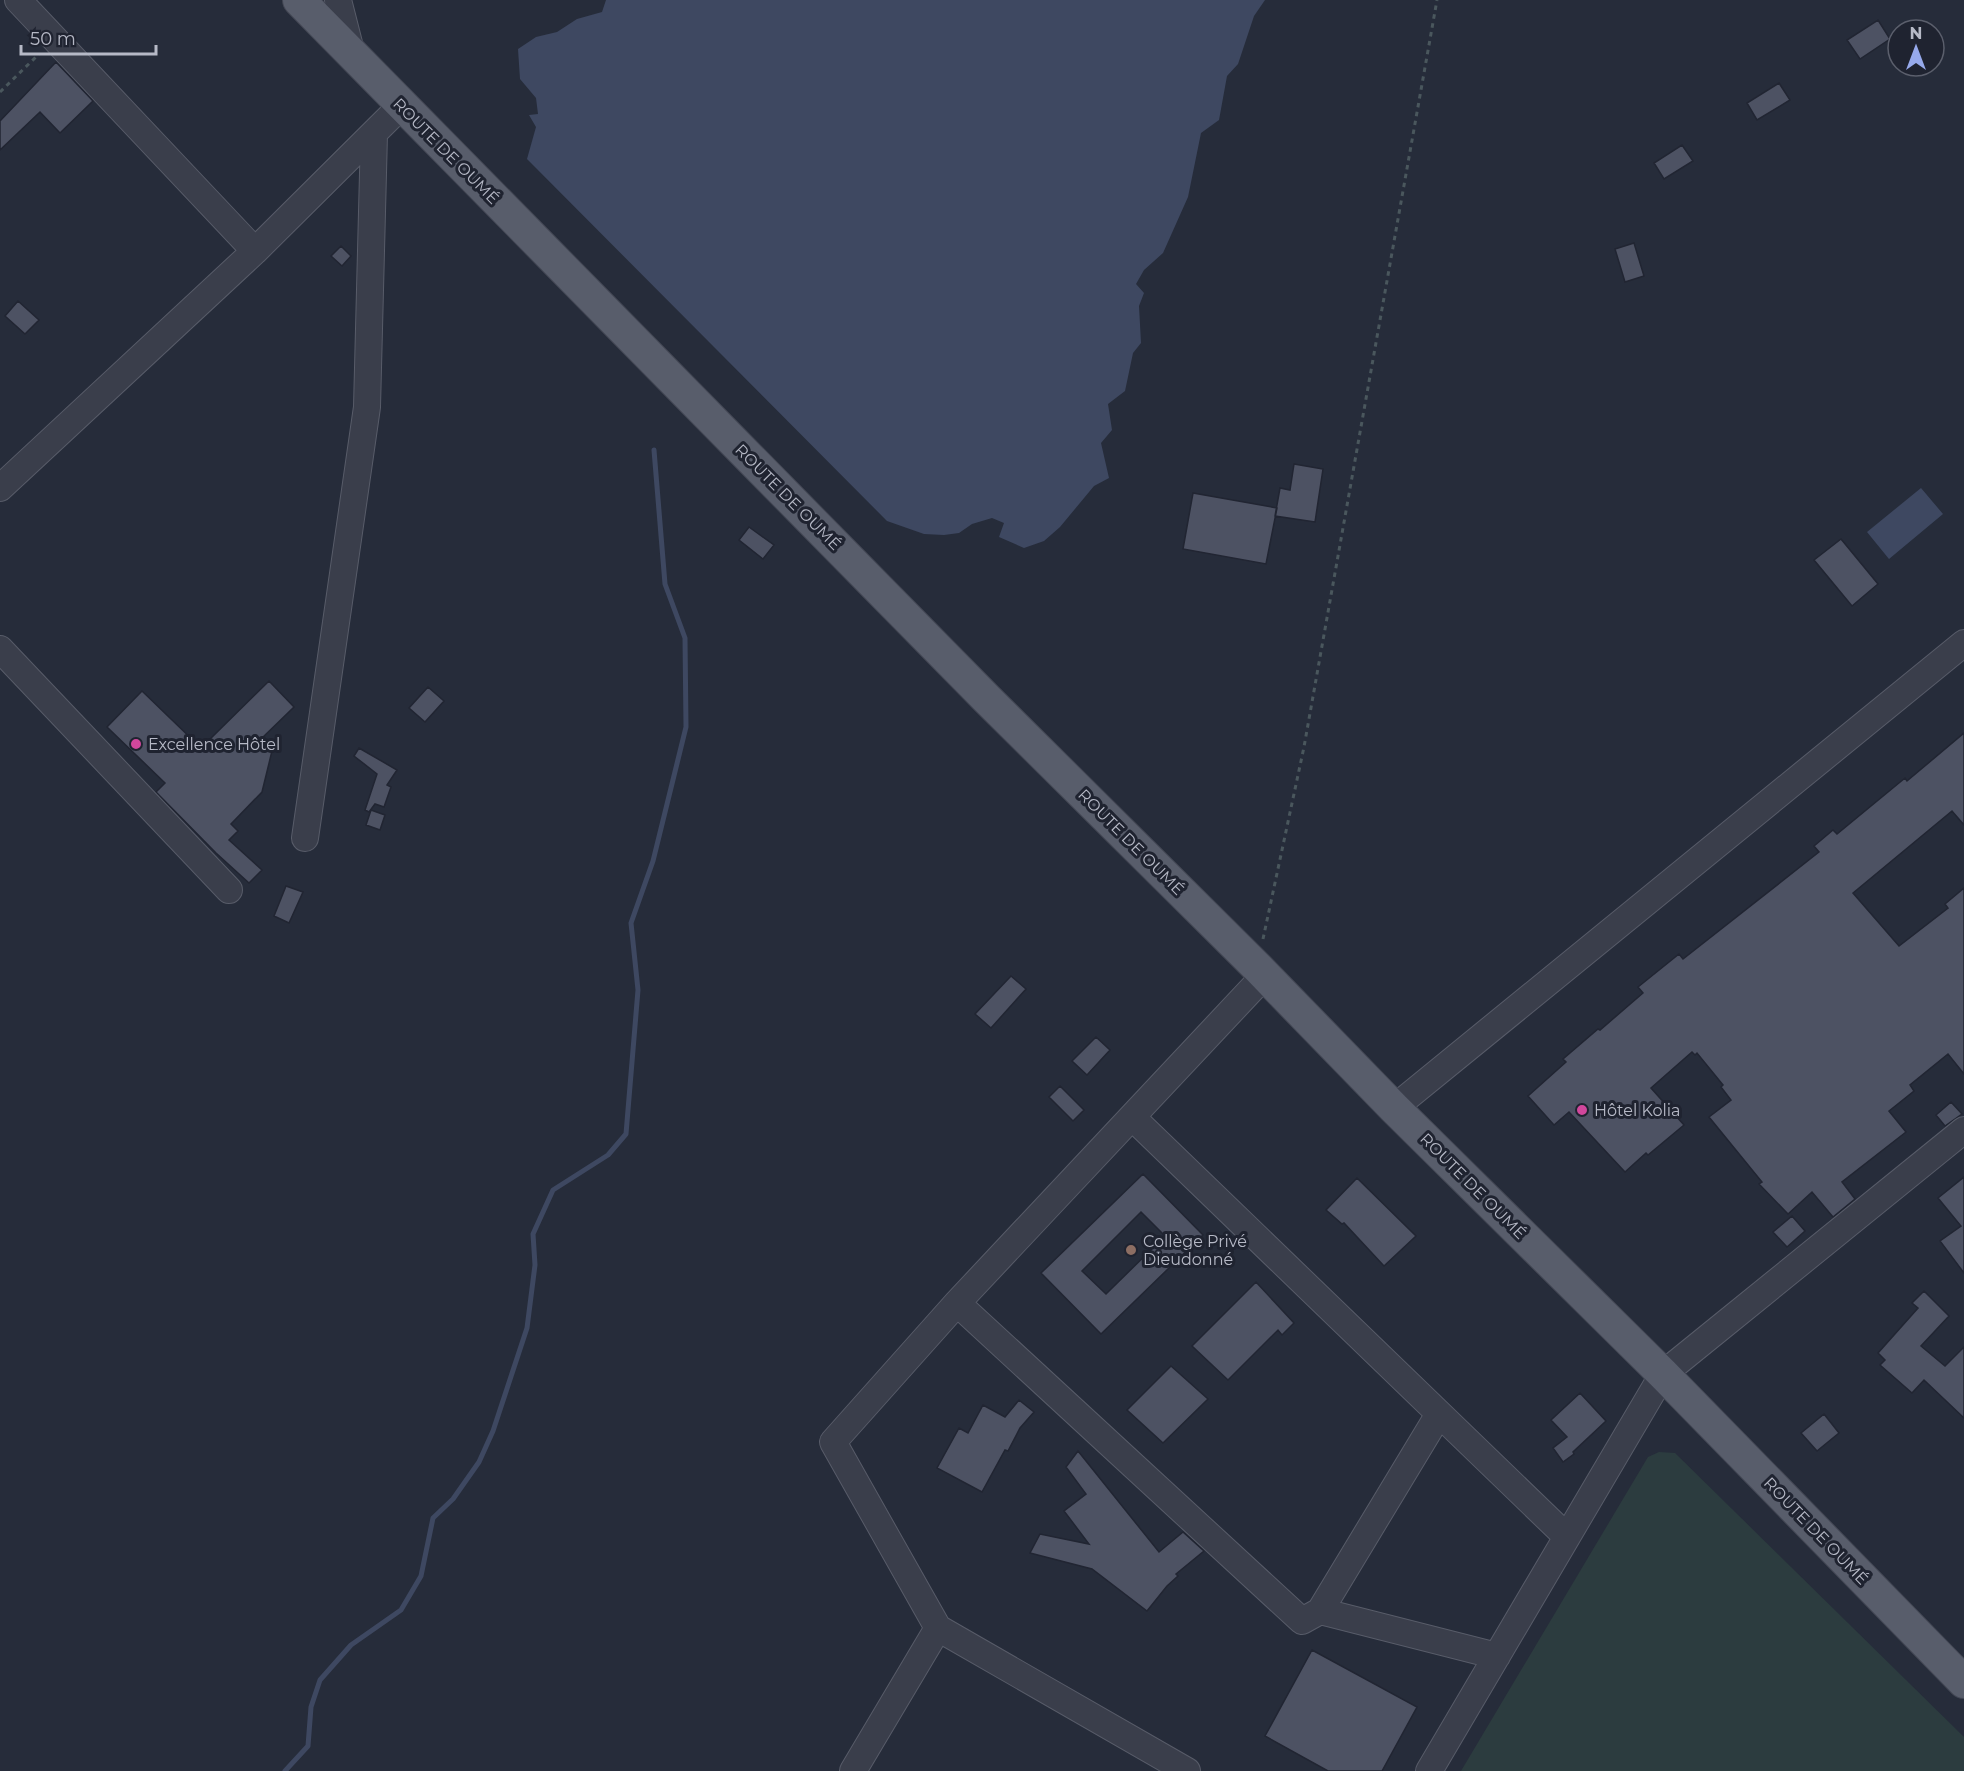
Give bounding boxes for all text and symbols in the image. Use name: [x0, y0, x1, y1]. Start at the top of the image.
scale bar: [21, 18, 156, 56]
north arrow: [1886, 18, 1946, 78]
text: N: [1910, 24, 1922, 43]
text: 50 m: [30, 28, 76, 50]
street label: ROUTE DE OUMÉ: [389, 94, 503, 208]
street label: ROUTE DE OUMÉ: [731, 440, 845, 554]
place label: Excellence Hôtel: [148, 735, 280, 754]
marker: Excellence Hôtel: [129, 737, 143, 751]
street label: ROUTE DE OUMÉ: [1074, 785, 1188, 899]
place label: Hôtel Kolia: [1594, 1101, 1680, 1120]
marker: Hôtel Kolia: [1575, 1103, 1589, 1117]
street label: ROUTE DE OUMÉ: [1416, 1129, 1530, 1243]
place label: Collège Privé Dieudonné: [1143, 1232, 1247, 1269]
marker: Collège Privé Dieudonné: [1124, 1243, 1138, 1257]
street label: ROUTE DE OUMÉ: [1760, 1473, 1872, 1589]

